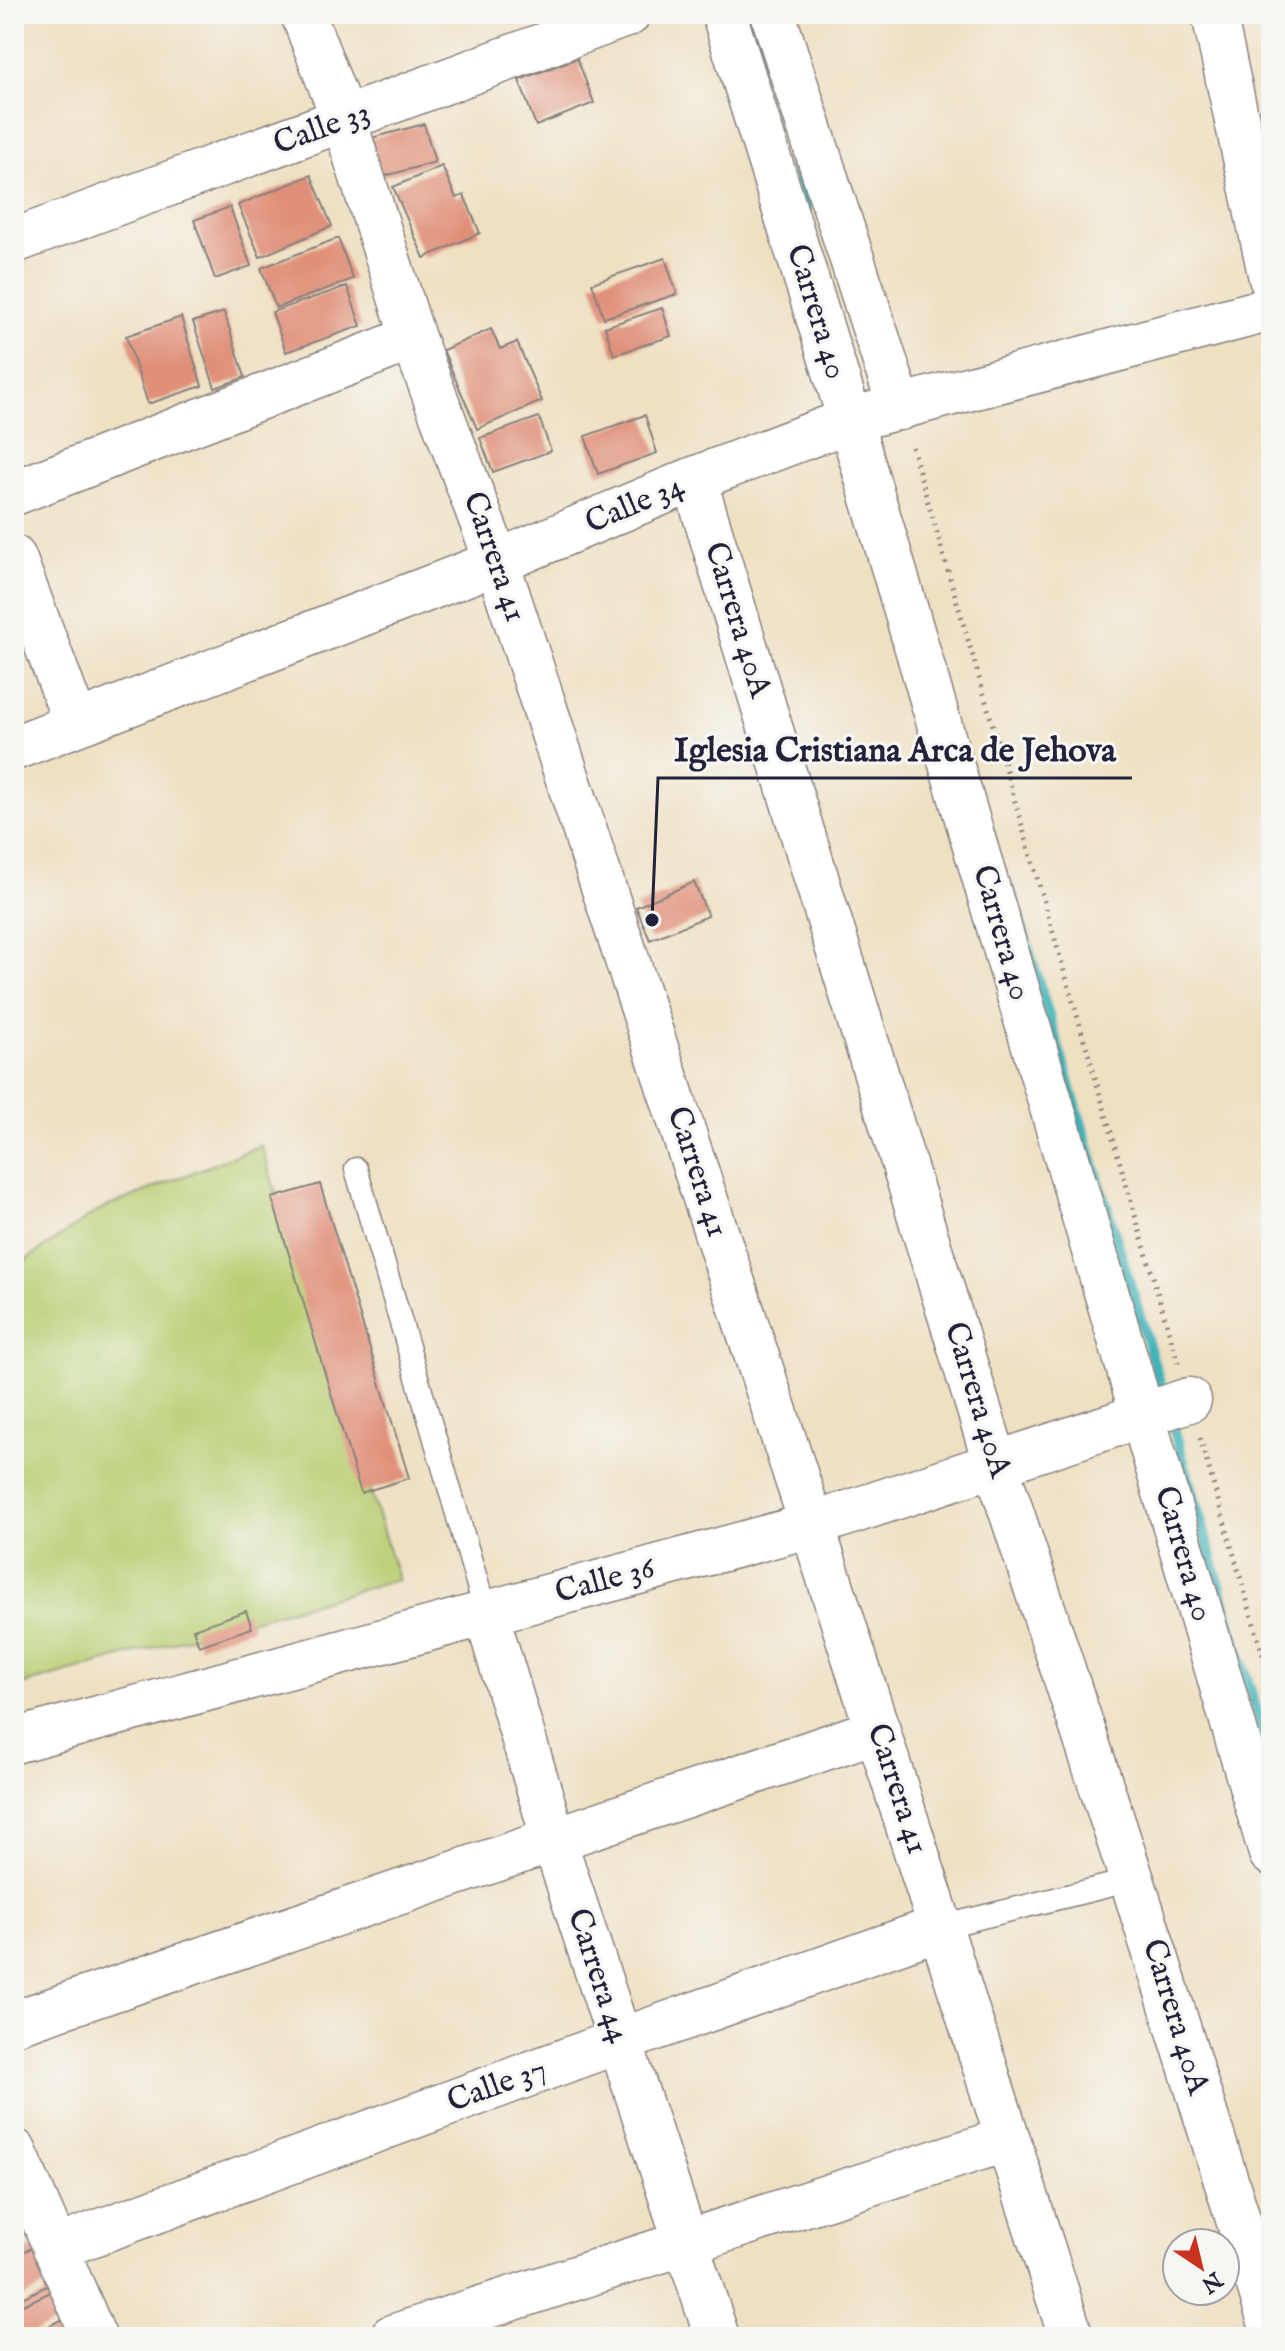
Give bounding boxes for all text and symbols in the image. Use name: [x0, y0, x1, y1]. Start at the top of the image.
street label: Calle 33: [268, 93, 376, 165]
street label: Carrera 40: [776, 240, 856, 384]
street label: Calle 34: [579, 466, 691, 544]
street label: Carrera 41: [453, 486, 535, 628]
street label: Carrera 40A: [694, 537, 780, 704]
callout: Iglesia Cristiana Arca de Jehova: [658, 720, 1132, 778]
text: Iglesia Cristiana Arca de Jehova: [674, 730, 1117, 773]
street label: Carrera 40: [962, 861, 1040, 1005]
street label: Carrera 41: [657, 1101, 737, 1243]
street label: Carrera 40A: [934, 1317, 1020, 1484]
street label: Carrera 40: [1144, 1482, 1222, 1626]
street label: Calle 36: [551, 1548, 660, 1614]
street label: Carrera 41: [857, 1718, 937, 1860]
street label: Carrera 44: [557, 1904, 639, 2049]
street label: Carrera 40A: [1132, 1934, 1218, 2101]
street label: Calle 37: [442, 2049, 552, 2123]
north arrow: [1161, 2227, 1241, 2307]
text: N: [1195, 2264, 1228, 2299]

